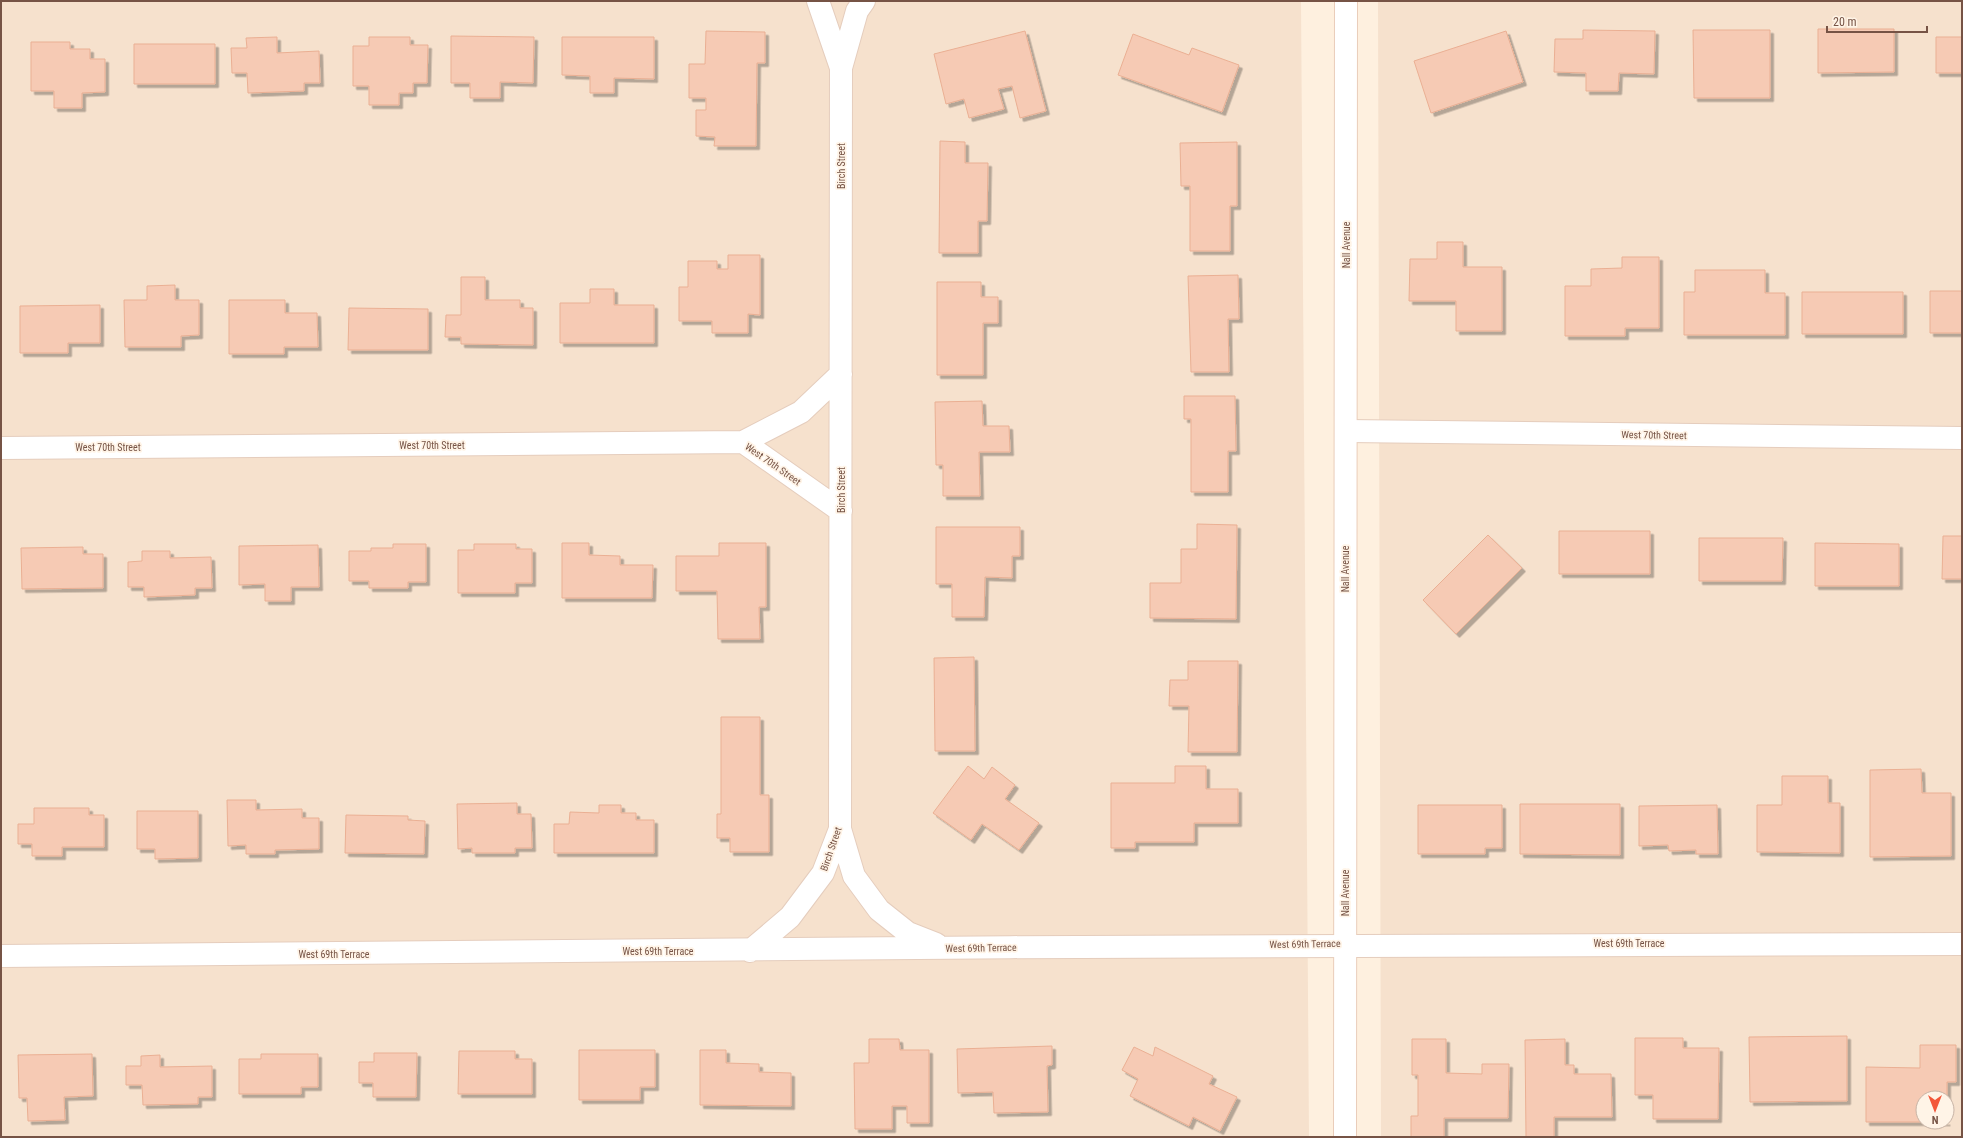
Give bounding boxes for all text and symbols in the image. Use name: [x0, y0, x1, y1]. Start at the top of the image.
scale bar: [1827, 8, 1927, 34]
text: 20 m: [1833, 15, 1857, 29]
street label: Birch Street: [836, 143, 847, 189]
street label: Nall Avenue: [1341, 221, 1352, 268]
street label: West 70th Street: [1621, 429, 1687, 441]
street label: West 70th Street: [399, 440, 465, 451]
street label: West 70th Street: [743, 441, 803, 487]
street label: West 70th Street: [75, 442, 141, 453]
street label: Birch Street: [836, 467, 847, 513]
street label: Nall Avenue: [1340, 545, 1351, 592]
street label: Birch Street: [818, 825, 844, 872]
street label: Nall Avenue: [1340, 869, 1351, 916]
street label: West 69th Terrace: [1269, 938, 1341, 950]
street label: West 69th Terrace: [1593, 938, 1665, 949]
street label: West 69th Terrace: [945, 942, 1017, 954]
street label: West 69th Terrace: [622, 946, 694, 957]
street label: West 69th Terrace: [298, 949, 370, 960]
north arrow: [1915, 1090, 1955, 1130]
text: N: [1931, 1113, 1938, 1126]

